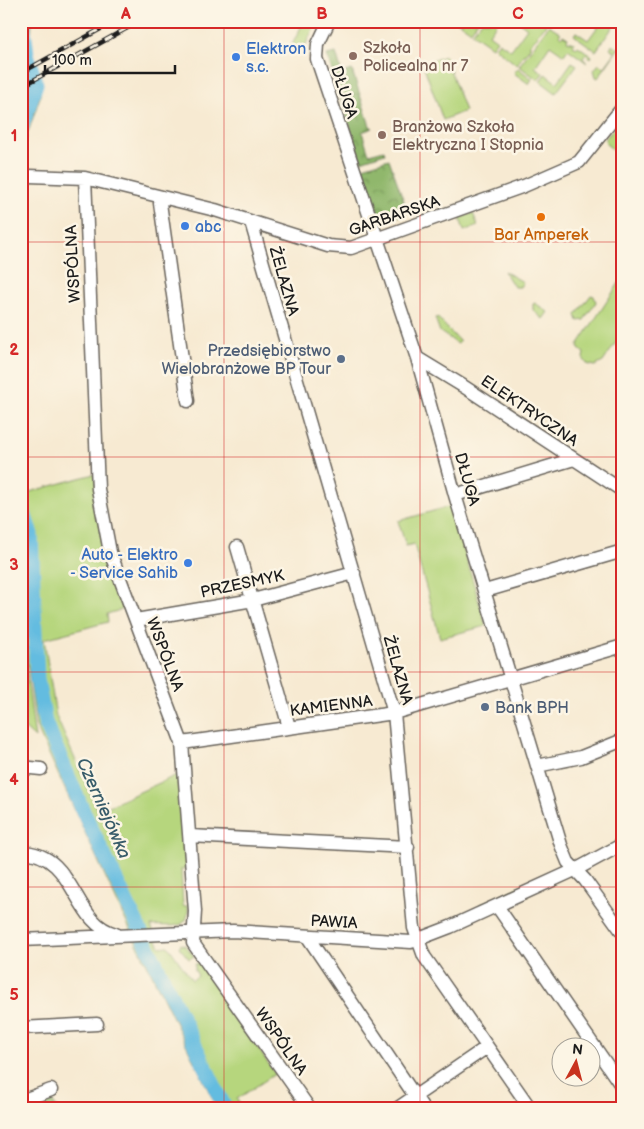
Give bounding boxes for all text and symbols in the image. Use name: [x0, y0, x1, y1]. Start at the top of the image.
text: A: [120, 5, 131, 24]
text: B: [316, 5, 328, 24]
text: C: [512, 5, 524, 24]
place label: Szkoła Policealna nr 7: [363, 39, 469, 76]
place label: Elektron s.c.: [246, 40, 306, 77]
scale bar: [45, 42, 175, 74]
marker: Szkoła Policealna nr 7: [347, 50, 359, 62]
text: 100 m: [52, 51, 92, 70]
marker: Elektron s.c.: [230, 51, 242, 63]
street label: DŁUGA: [326, 64, 361, 121]
place label: Branżowa Szkoła Elektryczna I Stopnia: [392, 118, 544, 155]
text: 1: [11, 127, 17, 146]
marker: Branżowa Szkoła Elektryczna I Stopnia: [376, 129, 388, 141]
street label: GARBARSKA: [347, 192, 443, 241]
marker: Bar Amperek: [535, 211, 547, 223]
place label: abc: [195, 218, 222, 237]
marker: abc: [179, 220, 191, 232]
street label: WSPÓLNA: [60, 224, 85, 303]
place label: Bar Amperek: [494, 226, 588, 245]
street label: ŻELAZNA: [264, 243, 304, 318]
text: 2: [9, 341, 19, 360]
place label: Przedsiębiorstwo Wielobranżowe BP Tour: [162, 342, 331, 379]
marker: Przedsiębiorstwo Wielobranżowe BP Tour: [335, 353, 347, 365]
street label: ELEKTRYCZNA: [477, 372, 582, 451]
street label: DŁUGA: [450, 451, 483, 508]
place label: Auto - Elektro - Service Sahib: [70, 546, 178, 583]
text: 3: [9, 556, 19, 575]
marker: Auto - Elektro - Service Sahib: [182, 557, 194, 569]
street label: PRZESMYK: [199, 566, 286, 603]
street label: WSPÓLNA: [142, 614, 189, 694]
street label: ŻELAZNA: [378, 632, 418, 707]
street label: KAMIENNA: [289, 692, 374, 721]
place label: Bank BPH: [495, 699, 569, 718]
marker: Bank BPH: [479, 701, 491, 713]
water label: Czerniejówka: [72, 755, 135, 862]
text: 4: [9, 771, 19, 790]
street label: PAWIA: [310, 912, 358, 933]
text: 5: [9, 986, 19, 1005]
street label: WSPÓLNA: [251, 1003, 313, 1079]
north arrow: [552, 1036, 602, 1086]
text: N: [571, 1041, 584, 1059]

